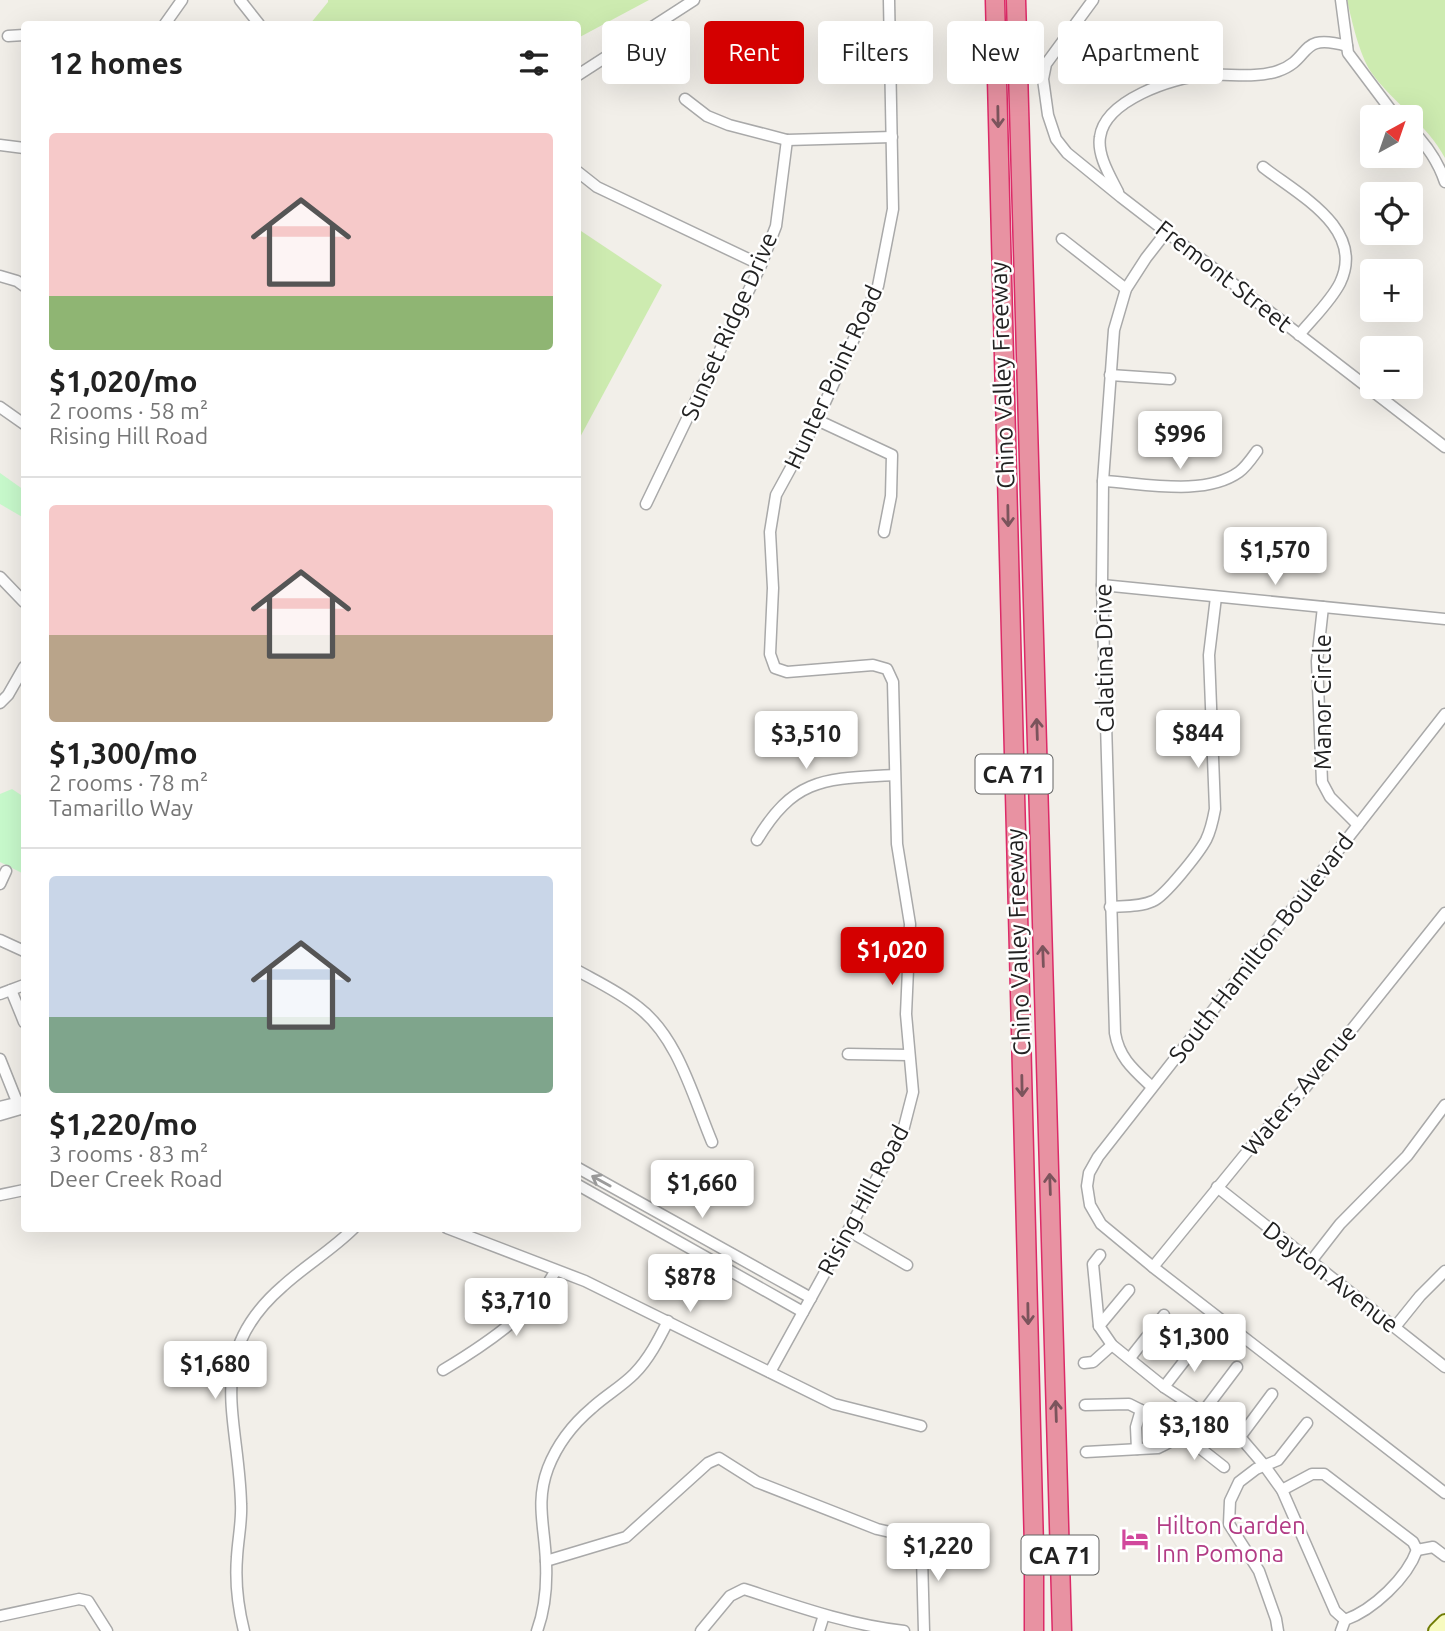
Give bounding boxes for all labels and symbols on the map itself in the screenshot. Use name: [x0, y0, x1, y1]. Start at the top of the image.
one-way arrow: [991, 105, 1004, 128]
north arrow: [1360, 105, 1423, 168]
street label: Fremont Street: [1151, 215, 1298, 338]
street label: Sunset Ridge Drive: [675, 228, 783, 424]
street label: Chino Valley Freeway: [985, 260, 1019, 489]
street label: Hunter Point Road: [779, 281, 887, 473]
pin: $996: [1139, 412, 1221, 471]
one-way arrow: [1001, 504, 1015, 527]
pin: $1,570: [1218, 528, 1332, 587]
street label: Calatina Drive: [1089, 583, 1119, 733]
street label: Manor Circle: [1309, 634, 1336, 770]
pin: $844: [1157, 710, 1239, 770]
pin: $3,510: [749, 712, 863, 771]
one-way arrow: [1030, 718, 1043, 741]
road number: CA 71: [976, 754, 1052, 794]
street label: Chino Valley Freeway: [1001, 827, 1035, 1056]
street label: South Hamilton Boulevard: [1163, 828, 1359, 1068]
pin: $1,020: [835, 928, 949, 987]
one-way arrow: [1036, 945, 1050, 968]
street label: Waters Avenue: [1236, 1019, 1362, 1161]
one-way arrow: [1016, 1075, 1029, 1098]
street label: Rising Hill Road: [812, 1120, 914, 1280]
pin: $1,660: [645, 1160, 759, 1220]
one-way arrow: [1043, 1172, 1056, 1195]
one-way arrow: [592, 1174, 612, 1188]
street label: Dayton Avenue: [1258, 1216, 1404, 1338]
pin: $878: [649, 1254, 731, 1314]
pin: $3,710: [459, 1278, 573, 1338]
one-way arrow: [1021, 1302, 1035, 1325]
pin: $1,300: [1137, 1314, 1251, 1374]
pin: $1,680: [158, 1342, 272, 1401]
one-way arrow: [1049, 1400, 1063, 1423]
pin: $3,180: [1137, 1402, 1251, 1462]
place label: Hilton Garden Inn Pomona: [1156, 1512, 1306, 1567]
pin: $1,220: [881, 1524, 995, 1583]
hotel icon: Hilton Garden Inn Pomona: [1120, 1524, 1150, 1554]
road number: CA 71: [1021, 1536, 1098, 1574]

